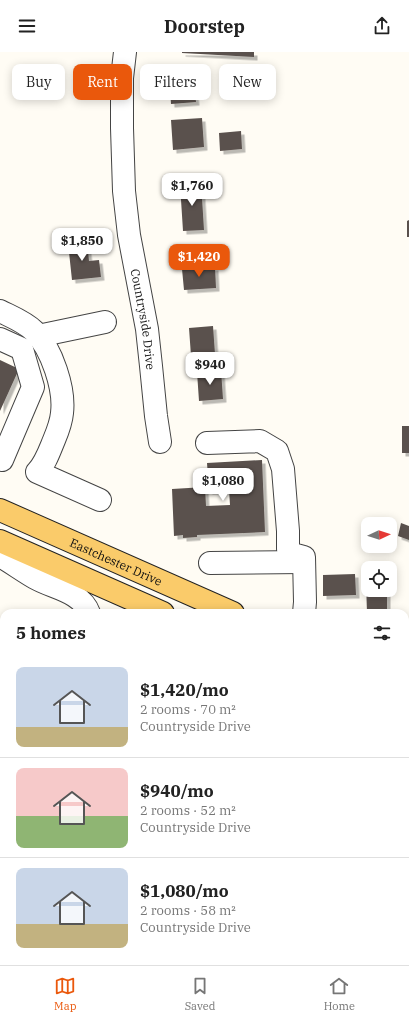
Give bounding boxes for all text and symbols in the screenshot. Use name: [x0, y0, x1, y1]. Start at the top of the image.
icon: menu: [16, 15, 38, 37]
text: Doorstep: [164, 15, 245, 38]
icon: share: [371, 15, 393, 37]
chip: Buy: [12, 64, 65, 100]
chip: Rent: [73, 64, 132, 100]
chip: Filters: [140, 64, 211, 100]
chip: New: [219, 64, 276, 100]
pin: $1,760: [159, 173, 225, 207]
text: $1,760: [171, 177, 213, 194]
pin: $1,850: [49, 228, 115, 262]
text: $1,850: [61, 232, 103, 249]
pin: $1,420: [166, 244, 232, 278]
text: $1,420: [178, 248, 220, 265]
street label: Countryside Drive: [128, 267, 159, 370]
pin: $940: [186, 352, 234, 386]
text: $940: [194, 356, 226, 373]
pin: $1,080: [190, 468, 256, 502]
text: $1,080: [202, 472, 244, 489]
north arrow: [361, 517, 397, 553]
map controls: [361, 517, 397, 597]
street label: Eastchester Drive: [68, 534, 165, 588]
button: locate: [361, 561, 397, 597]
text: 5 homes: [16, 622, 86, 644]
icon: filters: [371, 622, 393, 644]
text: $1,420/mo: [140, 679, 229, 701]
icon: home: [48, 683, 96, 731]
text: 2 rooms · 70 m²: [140, 701, 236, 718]
text: Countryside Drive: [140, 718, 251, 735]
text: $940/mo: [140, 780, 214, 802]
icon: home: [48, 784, 96, 832]
text: 2 rooms · 52 m²: [140, 802, 236, 819]
text: Countryside Drive: [140, 819, 251, 836]
text: $1,080/mo: [140, 880, 229, 902]
icon: home: [48, 884, 96, 932]
text: 2 rooms · 58 m²: [140, 902, 236, 919]
text: Countryside Drive: [140, 919, 251, 936]
tab: Map: [54, 975, 76, 1013]
tab: Saved: [185, 975, 215, 1013]
tab: Home: [324, 975, 355, 1013]

